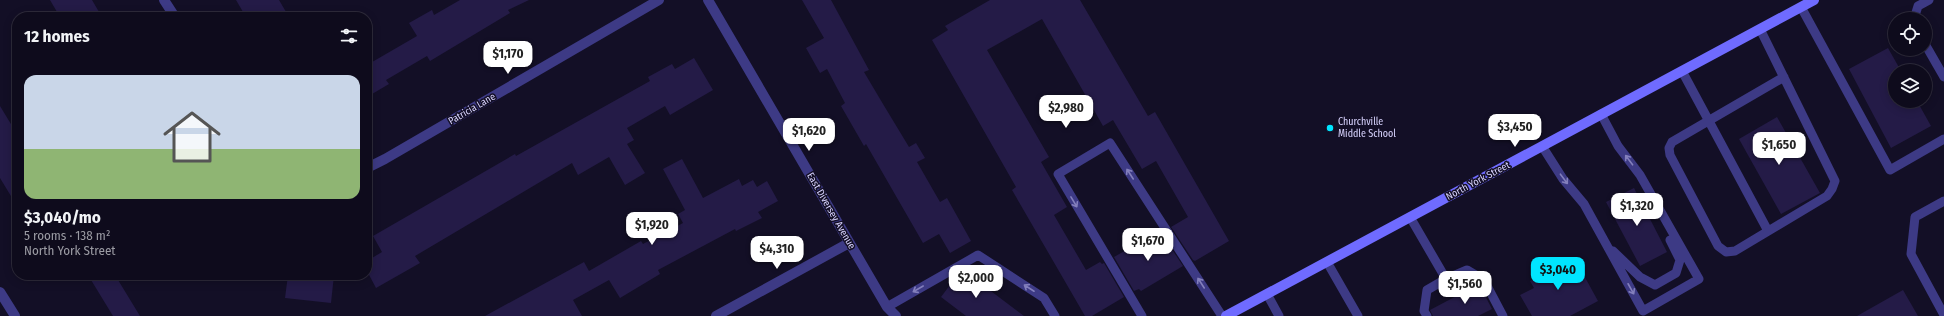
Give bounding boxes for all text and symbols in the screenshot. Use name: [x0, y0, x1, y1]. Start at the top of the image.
map controls: [1888, 12, 1932, 108]
button: locate: [1888, 12, 1932, 56]
icon: filters: [338, 25, 360, 47]
text: 12 homes: [24, 26, 90, 47]
pin: $1,170: [475, 41, 541, 75]
text: $1,170: [492, 46, 524, 61]
button: layers: [1888, 64, 1932, 108]
street label: Patricia Lane: [446, 91, 498, 127]
pin: $2,980: [1033, 95, 1099, 129]
text: $2,980: [1048, 100, 1084, 115]
icon: home: [156, 101, 228, 173]
pin: $3,450: [1482, 114, 1548, 148]
place label: Churchville Middle School: [1338, 116, 1396, 140]
pin: $1,620: [776, 118, 842, 152]
text: $3,450: [1497, 119, 1533, 134]
text: $1,620: [792, 123, 826, 138]
marker: Churchville Middle School: [1325, 123, 1335, 133]
pin: $1,650: [1746, 132, 1812, 166]
text: $1,650: [1762, 137, 1796, 152]
one-way arrow: [1624, 155, 1633, 166]
street label: North York Street: [1444, 159, 1513, 203]
one-way arrow: [1126, 168, 1134, 180]
street label: East Diversey Avenue: [804, 171, 858, 251]
one-way arrow: [1559, 173, 1568, 184]
pin: $1,320: [1604, 193, 1670, 227]
one-way arrow: [1071, 196, 1079, 208]
text: $1,320: [1620, 198, 1654, 213]
text: $3,040/mo: [24, 207, 101, 228]
pin: $1,920: [619, 212, 685, 246]
text: $1,920: [635, 217, 669, 232]
text: 5 rooms · 138 m²: [24, 228, 110, 243]
pin: $1,670: [1115, 228, 1181, 262]
text: $1,670: [1131, 233, 1165, 248]
pin: $4,310: [744, 236, 810, 270]
text: $4,310: [760, 241, 794, 256]
text: North York Street: [24, 243, 116, 258]
pin: $3,040: [1525, 257, 1591, 291]
text: $3,040: [1540, 262, 1576, 277]
pin: $2,000: [943, 265, 1009, 299]
text: $2,000: [958, 270, 994, 285]
pin: $1,560: [1432, 271, 1498, 305]
text: $1,560: [1448, 276, 1482, 291]
one-way arrow: [1197, 278, 1205, 289]
one-way arrow: [1627, 283, 1635, 295]
one-way arrow: [1024, 284, 1035, 292]
one-way arrow: [912, 286, 924, 294]

